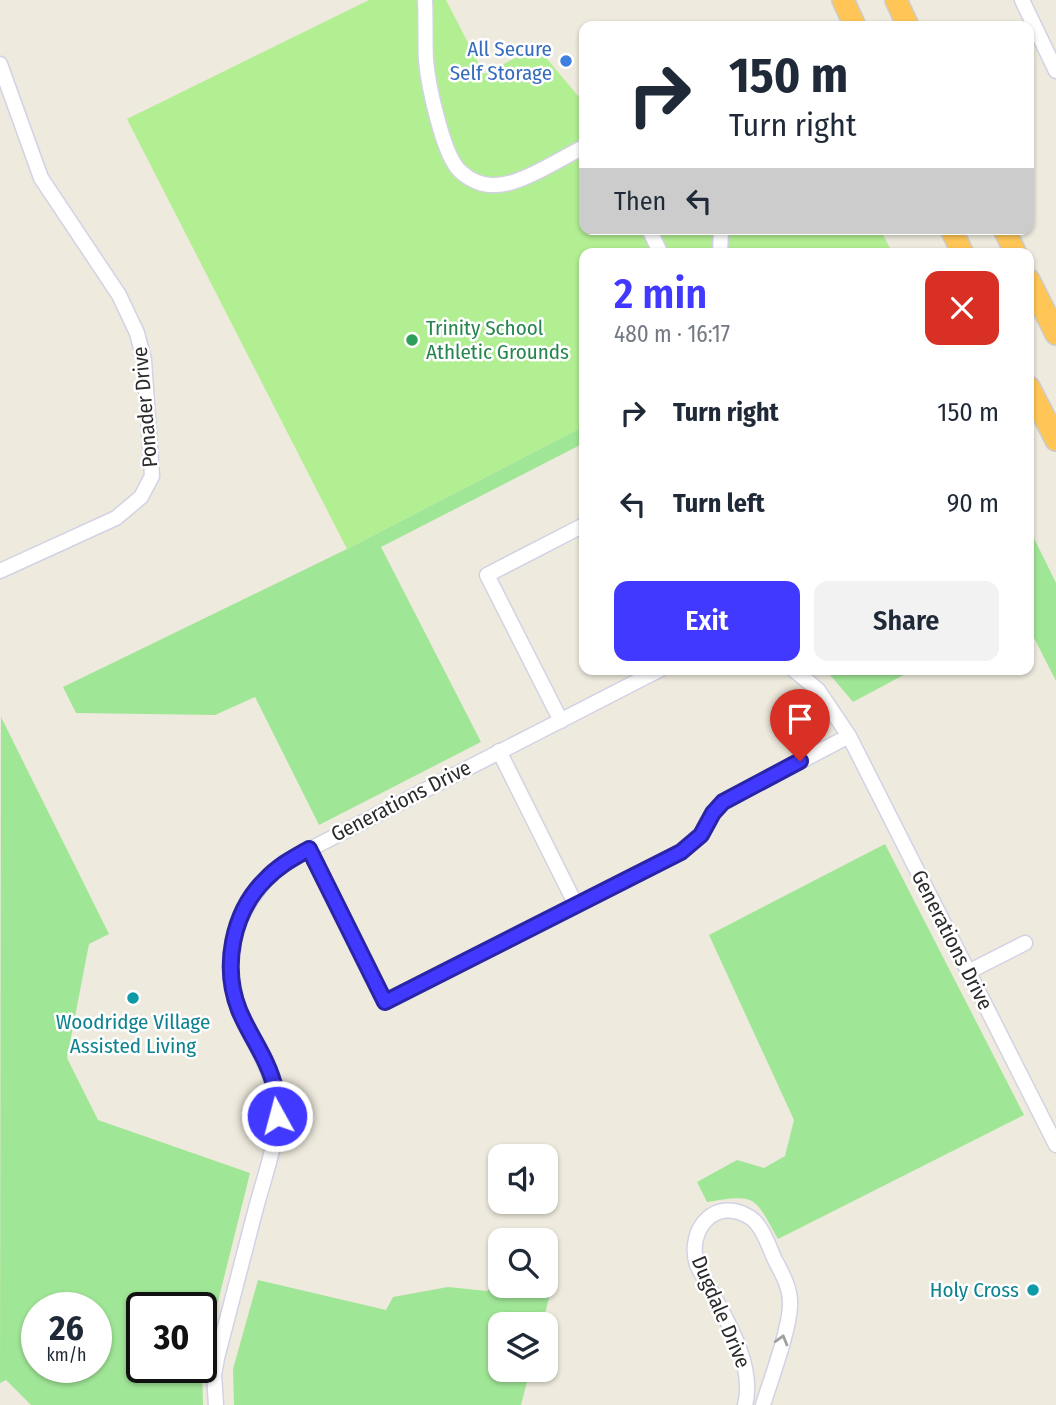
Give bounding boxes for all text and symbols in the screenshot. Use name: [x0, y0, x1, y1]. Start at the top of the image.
place label: All Secure Self Storage: [450, 36, 552, 86]
text: 150 m: [729, 46, 848, 105]
icon: right: [614, 49, 705, 140]
marker: All Secure Self Storage: [558, 53, 574, 69]
text: Turn right: [729, 106, 856, 144]
icon: left: [680, 182, 718, 220]
text: Then: [614, 186, 666, 217]
text: 2 min: [614, 269, 707, 319]
button: close: [925, 271, 999, 345]
place label: Trinity School Athletic Grounds: [426, 315, 569, 365]
text: 480 m · 16:17: [614, 320, 730, 348]
marker: Trinity School Athletic Grounds: [404, 332, 420, 348]
street label: Ponader Drive: [127, 346, 163, 468]
icon: right: [614, 394, 652, 432]
text: Turn right: [673, 397, 779, 428]
text: 150 m: [937, 397, 999, 428]
icon: left: [614, 485, 652, 523]
text: Turn left: [673, 488, 765, 519]
text: 90 m: [947, 488, 999, 519]
button: Exit: [614, 581, 800, 661]
button: Share: [814, 581, 999, 661]
pin: [770, 689, 830, 761]
icon: arrive: [781, 700, 819, 738]
street label: Generations Drive: [327, 755, 475, 847]
street label: Generations Drive: [906, 866, 998, 1014]
marker: Woodridge Village Assisted Living: [125, 990, 141, 1006]
place label: Woodridge Village Assisted Living: [56, 1009, 210, 1059]
position arrow: [240, 1079, 314, 1153]
map controls: [488, 1144, 558, 1382]
button: sound: [488, 1144, 558, 1214]
button: search: [488, 1228, 558, 1298]
street label: Dugdale Drive: [686, 1252, 756, 1372]
place label: Holy Cross: [930, 1277, 1019, 1303]
marker: Holy Cross: [1025, 1282, 1041, 1298]
speed limit sign: 30: [126, 1292, 217, 1383]
text: 26: [49, 1307, 84, 1349]
button: layers: [488, 1312, 558, 1382]
one-way arrow: [774, 1334, 789, 1346]
text: km/h: [46, 1344, 87, 1366]

